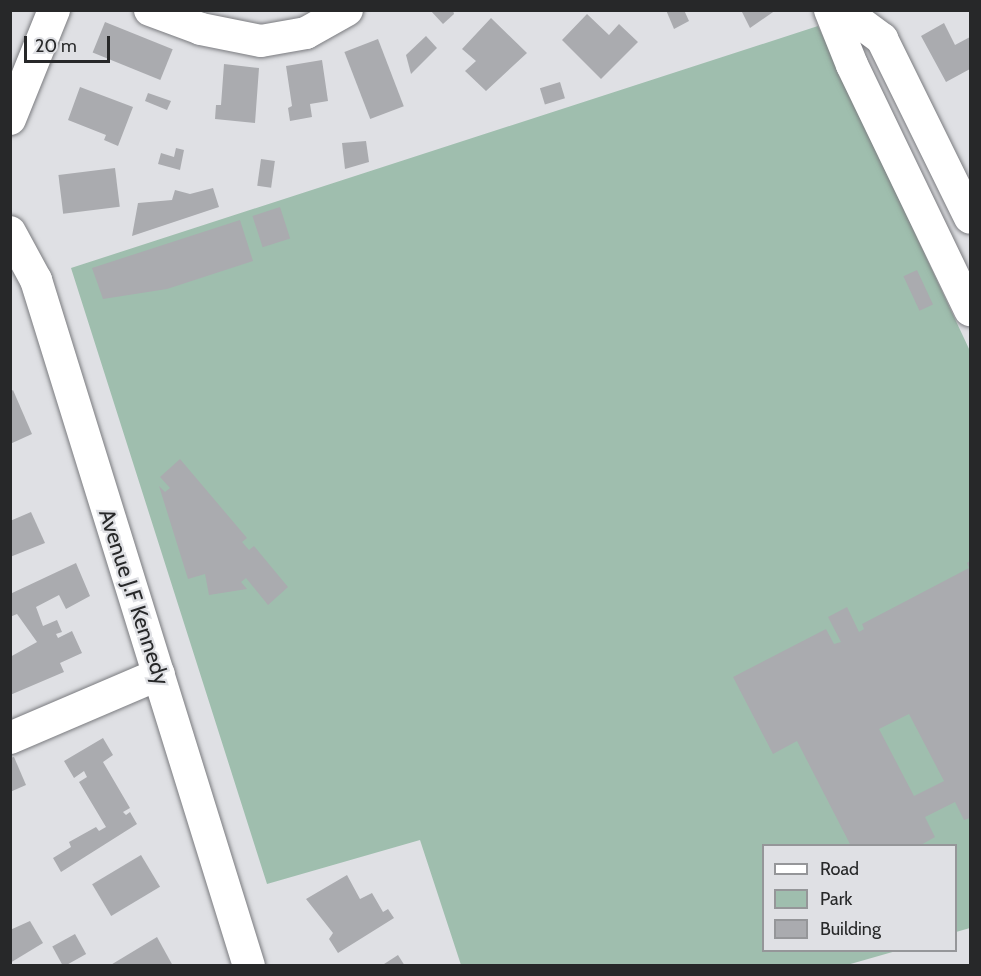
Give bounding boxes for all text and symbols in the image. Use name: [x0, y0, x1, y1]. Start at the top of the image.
scale bar: [27, 24, 112, 62]
text: 20 m: [35, 35, 77, 57]
street label: Avenue J.F Kennedy: [93, 506, 175, 688]
legend: [762, 844, 957, 952]
text: Road: [820, 858, 859, 880]
text: Park: [820, 888, 852, 910]
text: Building: [820, 918, 881, 940]

